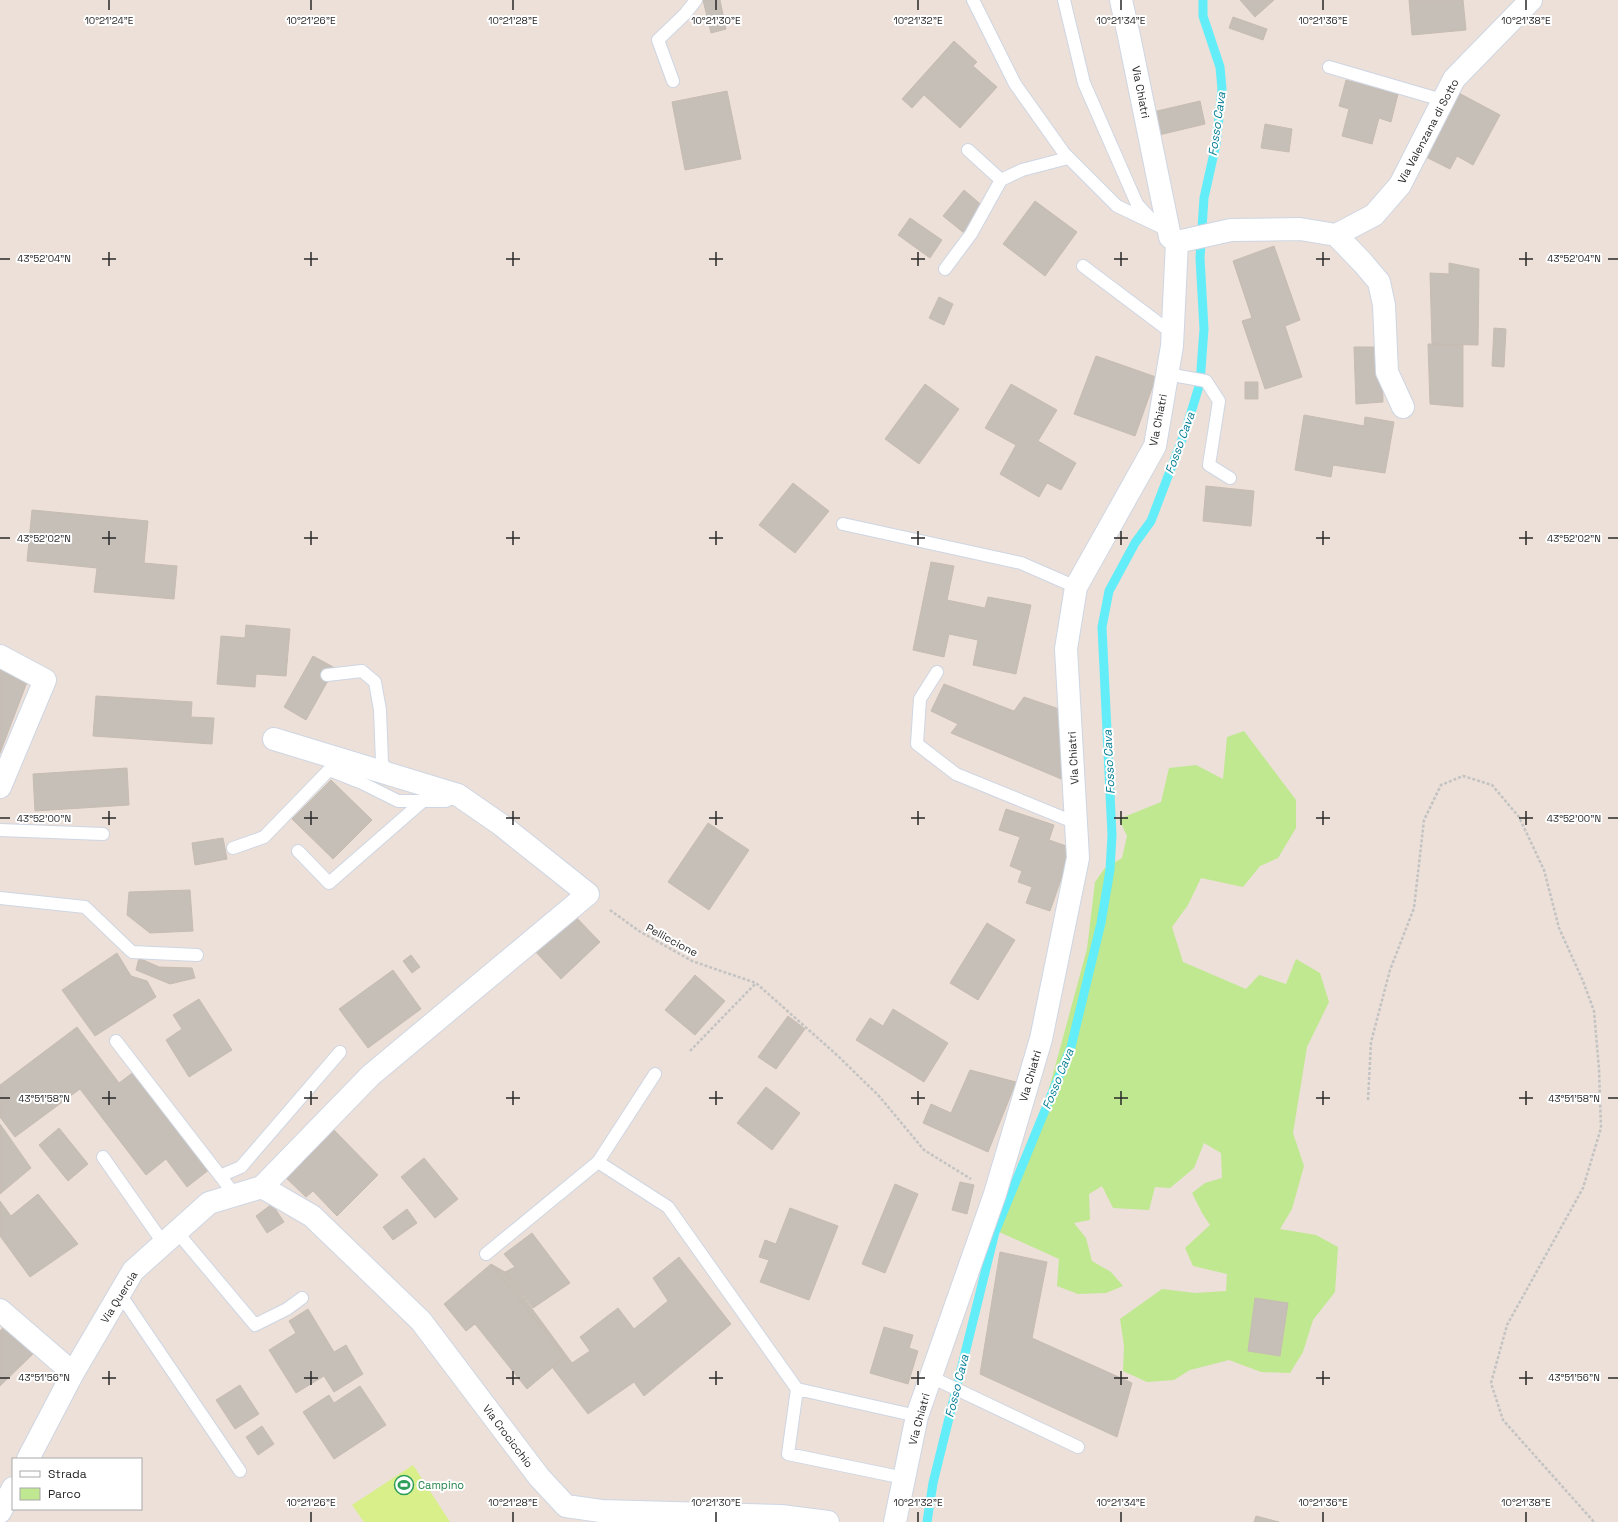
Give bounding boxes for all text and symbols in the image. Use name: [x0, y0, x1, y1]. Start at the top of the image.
text: 10°21'24"E: [85, 14, 134, 27]
text: 10°21'26"E: [286, 14, 336, 27]
text: 10°21'28"E: [488, 14, 538, 27]
text: 10°21'30"E: [691, 14, 741, 27]
text: 10°21'32"E: [893, 14, 943, 27]
text: 10°21'34"E: [1097, 14, 1146, 27]
text: 10°21'36"E: [1298, 14, 1348, 27]
text: 10°21'38"E: [1501, 14, 1551, 27]
street label: Via Chiatri: [1129, 65, 1153, 120]
street label: Via Valenzana di Sotto: [1394, 76, 1462, 186]
water label: Fosso Cava: [1205, 91, 1229, 157]
text: 43°52'04"N: [17, 252, 71, 265]
text: 43°52'04"N: [1547, 252, 1601, 265]
street label: Via Chiatri: [1146, 392, 1170, 447]
water label: Fosso Cava: [1161, 410, 1199, 476]
text: 43°52'02"N: [17, 532, 71, 545]
text: 43°52'02"N: [1547, 532, 1601, 545]
water label: Fosso Cava: [1099, 729, 1119, 795]
street label: Via Chiatri: [1065, 731, 1081, 785]
text: 43°52'00"N: [17, 812, 71, 825]
text: 43°52'00"N: [1547, 812, 1601, 825]
street label: Pelliccione: [644, 920, 700, 960]
water label: Fosso Cava: [1039, 1046, 1078, 1112]
street label: Via Chiatri: [1016, 1048, 1044, 1103]
text: 43°51'58"N: [18, 1092, 70, 1105]
text: 43°51'58"N: [1548, 1092, 1600, 1105]
street label: Via Quercia: [97, 1268, 141, 1326]
water label: Fosso Cava: [941, 1353, 973, 1419]
text: 43°51'56"N: [18, 1371, 70, 1384]
text: 43°51'56"N: [1548, 1371, 1600, 1384]
street label: Via Chiatri: [905, 1391, 933, 1446]
street label: Via Crocicchio: [480, 1402, 536, 1470]
legend: [12, 1458, 142, 1510]
text: Strada: [48, 1466, 87, 1482]
sports icon: Campino: [393, 1474, 415, 1496]
place label: Campino: [418, 1478, 464, 1492]
text: Parco: [48, 1486, 81, 1502]
text: 10°21'26"E: [286, 1496, 336, 1509]
text: 10°21'28"E: [488, 1496, 538, 1509]
text: 10°21'30"E: [691, 1496, 741, 1509]
text: 10°21'32"E: [893, 1496, 943, 1509]
text: 10°21'34"E: [1097, 1496, 1146, 1509]
text: 10°21'36"E: [1298, 1496, 1348, 1509]
text: 10°21'38"E: [1501, 1496, 1551, 1509]

